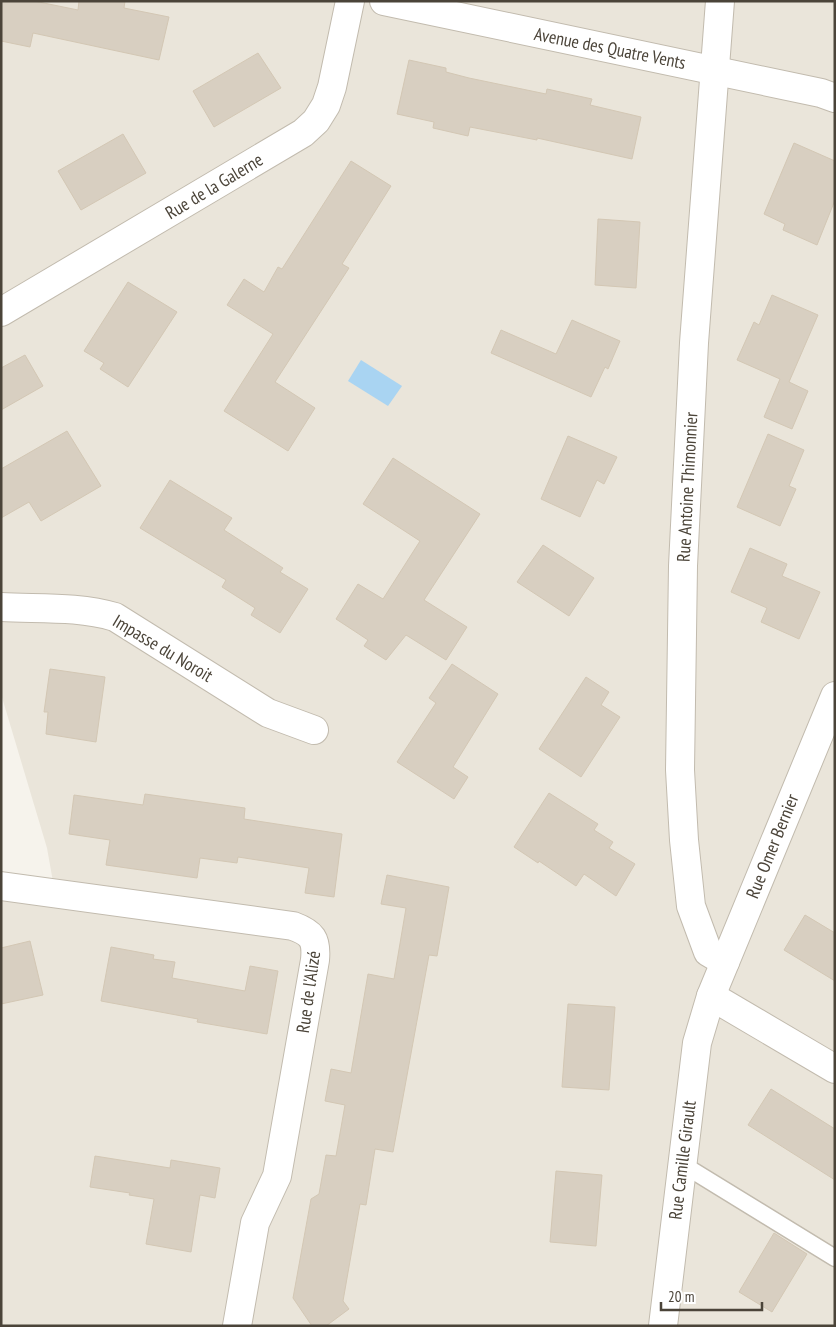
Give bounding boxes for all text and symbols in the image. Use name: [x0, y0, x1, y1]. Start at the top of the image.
street label: Avenue des Quatre Vents: [532, 22, 688, 74]
street label: Rue de la Galerne: [161, 148, 267, 224]
street label: Rue Antoine Thimonnier: [672, 411, 702, 563]
street label: Impasse du Noroit: [109, 609, 217, 687]
street label: Rue Omer Bernier: [741, 790, 803, 902]
street label: Rue de l'Alizé: [291, 949, 325, 1035]
street label: Rue Camille Girault: [663, 1099, 701, 1221]
scale bar: [661, 1280, 762, 1312]
text: 20 m: [668, 1287, 694, 1306]

